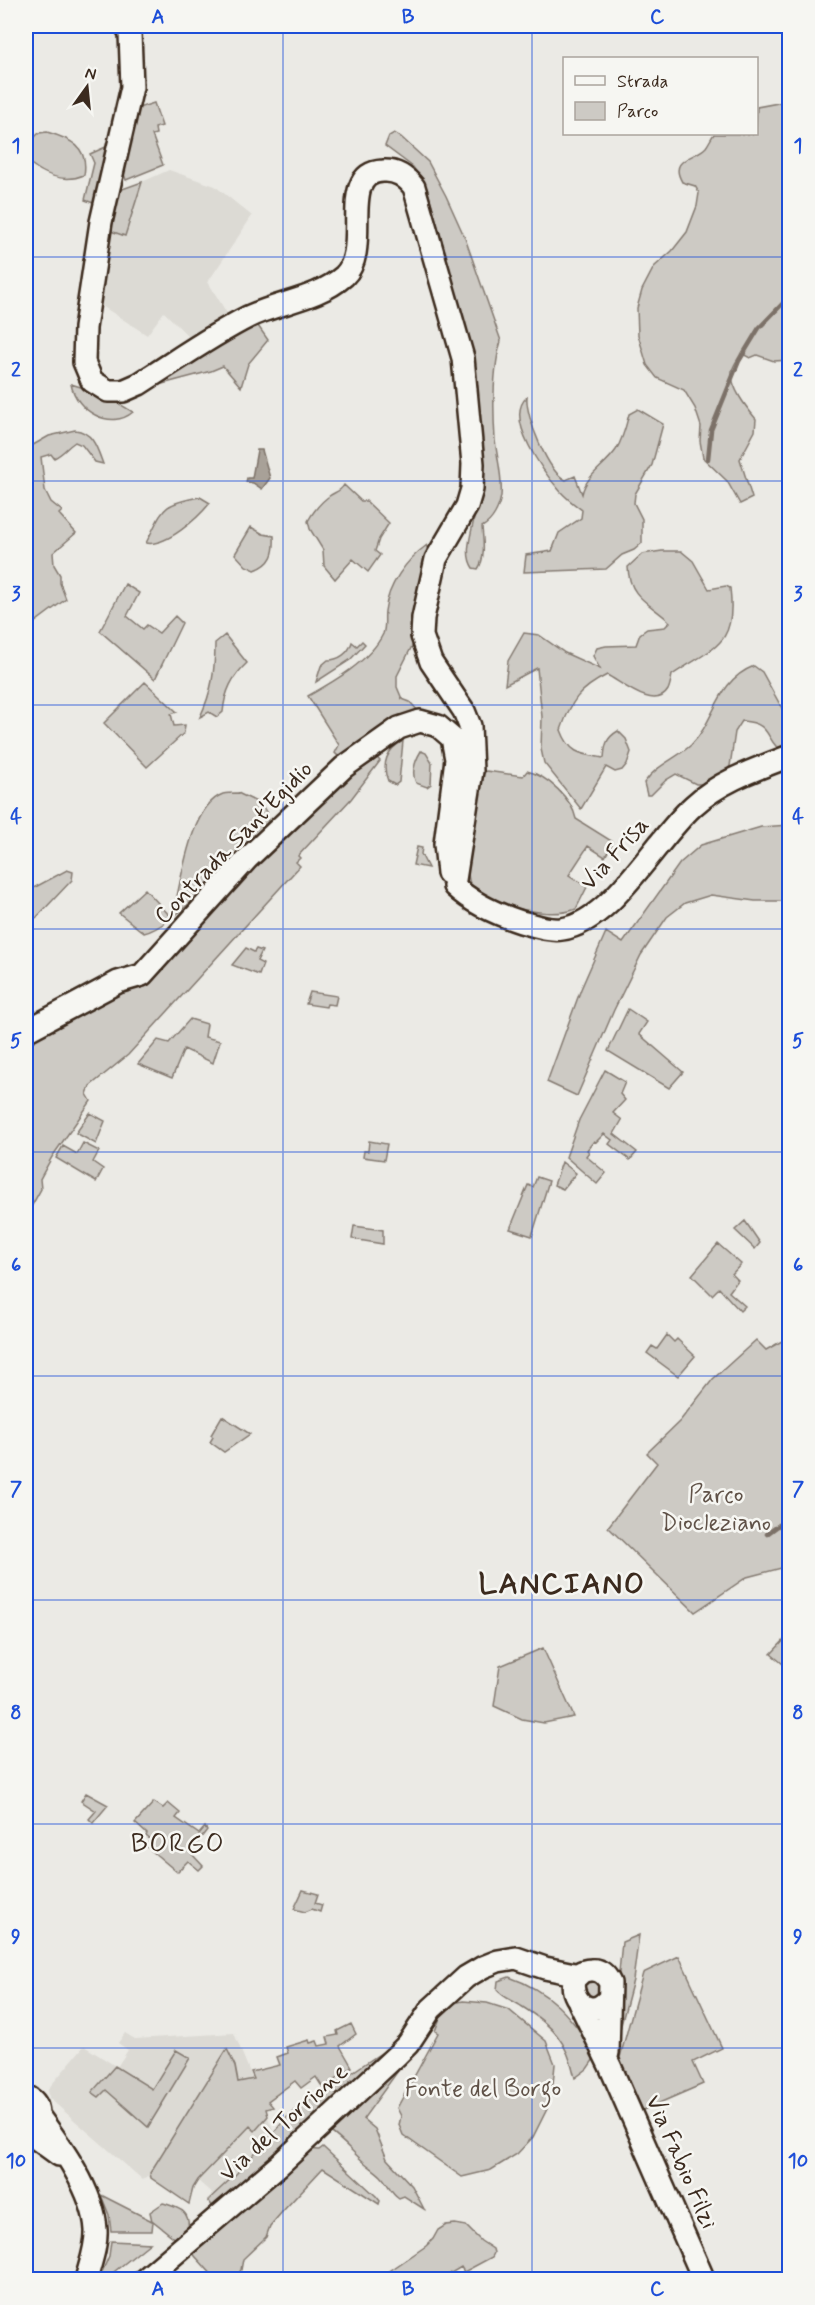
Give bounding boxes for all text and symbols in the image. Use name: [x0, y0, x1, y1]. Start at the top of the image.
text: A: [151, 4, 165, 31]
text: B: [402, 4, 415, 31]
text: C: [650, 4, 665, 31]
north arrow: [57, 57, 117, 117]
legend: [563, 57, 758, 135]
text: N: [83, 62, 98, 85]
text: Strada: [617, 70, 668, 94]
text: Parco: [617, 100, 658, 124]
text: 1: [12, 133, 20, 160]
text: 1: [794, 133, 802, 160]
text: 2: [11, 357, 21, 384]
text: 2: [793, 357, 803, 384]
text: 3: [11, 581, 21, 608]
text: 3: [793, 581, 803, 608]
street label: Contrada Sant'Egidio: [148, 755, 320, 931]
text: 4: [10, 804, 22, 831]
text: 4: [792, 804, 804, 831]
street label: Via Frisa: [574, 810, 656, 898]
text: 5: [10, 1028, 22, 1055]
text: 5: [792, 1028, 804, 1055]
text: 6: [11, 1252, 21, 1279]
text: 6: [793, 1252, 803, 1279]
text: 7: [10, 1476, 22, 1503]
text: 7: [792, 1476, 804, 1503]
park label: Parco Diocleziano: [661, 1480, 771, 1539]
district label: LANCIANO: [478, 1565, 646, 1604]
text: 8: [10, 1700, 22, 1727]
text: 8: [792, 1700, 804, 1727]
district label: BORGO: [131, 1827, 225, 1862]
text: 9: [11, 1924, 21, 1951]
text: 9: [793, 1924, 803, 1951]
street label: Via del Torrione: [213, 2057, 355, 2189]
park label: Fonte del Borgo: [405, 2074, 561, 2108]
street label: Via Fabio Filzi: [638, 2090, 724, 2234]
text: 10: [6, 2148, 26, 2175]
text: 10: [788, 2148, 808, 2175]
text: A: [151, 2276, 165, 2303]
text: B: [402, 2276, 415, 2303]
text: C: [650, 2276, 665, 2303]

